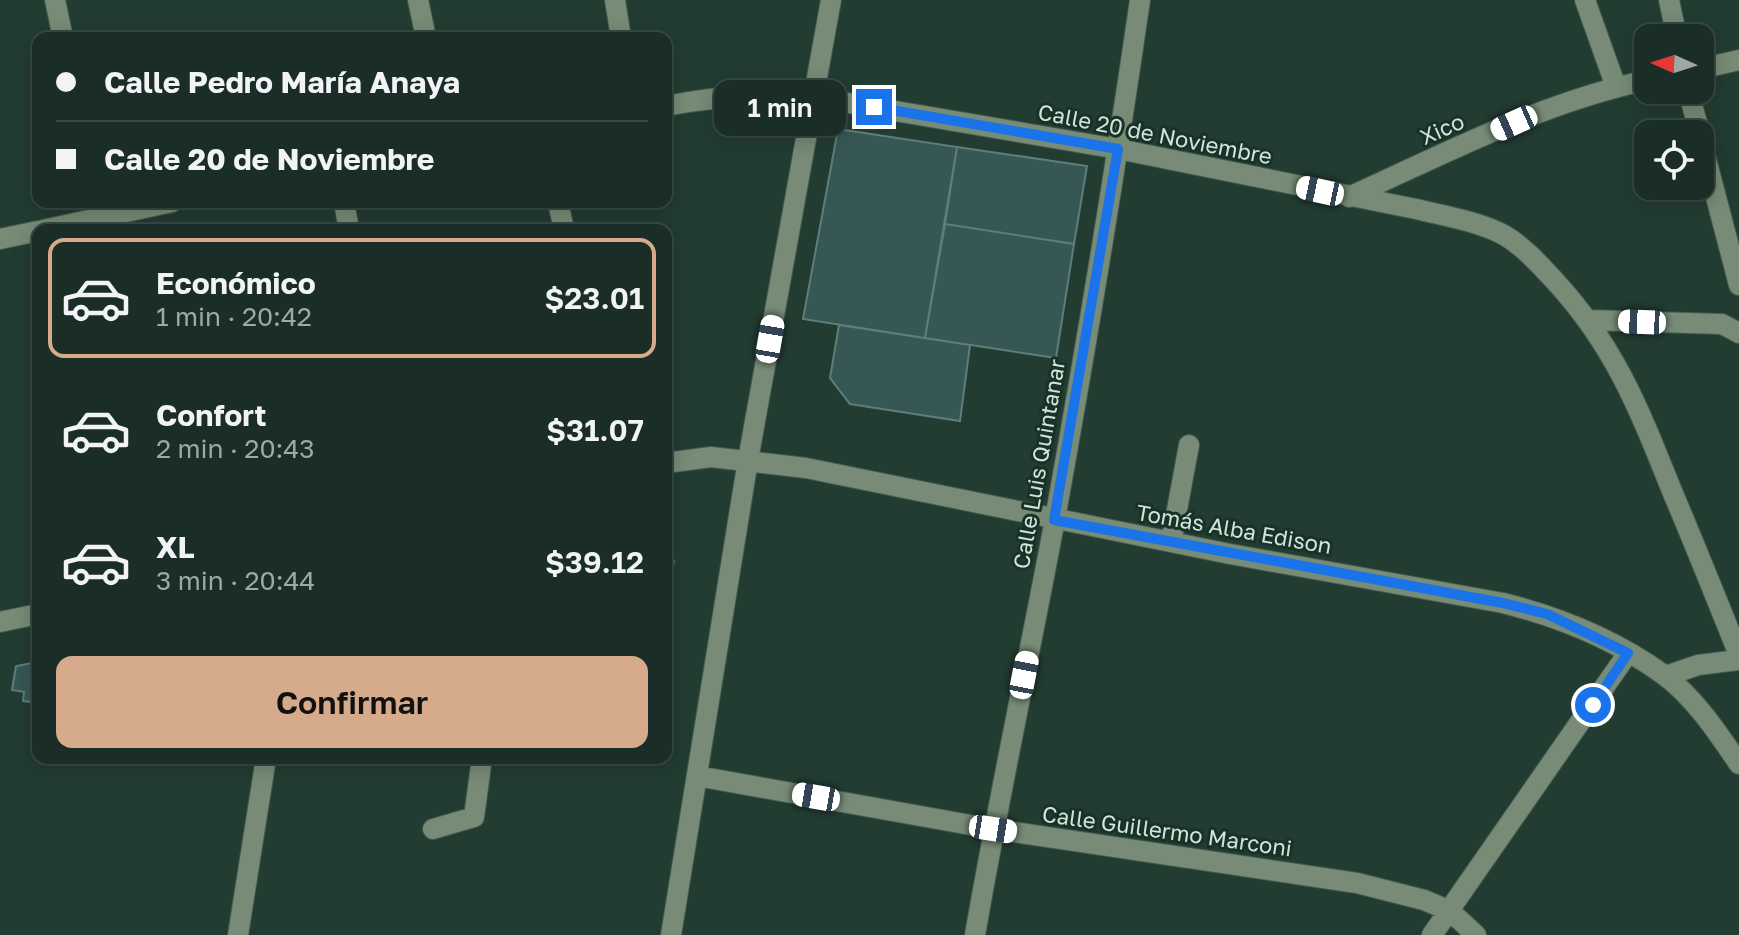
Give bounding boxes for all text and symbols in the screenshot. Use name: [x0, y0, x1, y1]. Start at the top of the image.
north arrow: [1634, 24, 1714, 104]
map controls: [1634, 24, 1714, 200]
text: Calle Pedro María Anaya: [104, 64, 460, 100]
callout: 1 min: [714, 79, 846, 135]
route end: [856, 89, 892, 125]
text: 1 min: [747, 92, 813, 123]
street label: Calle 20 de Noviembre: [1036, 98, 1274, 169]
car: [1487, 102, 1541, 144]
street label: Xico: [1415, 107, 1468, 150]
button: locate: [1634, 120, 1714, 200]
text: Calle 20 de Noviembre: [104, 141, 435, 177]
car: [1294, 174, 1346, 208]
icon: car: [60, 262, 132, 334]
text: Económico: [156, 265, 316, 301]
text: $23.01: [545, 280, 644, 316]
text: 1 min · 20:42: [156, 301, 312, 332]
car: [1618, 309, 1666, 335]
car: [754, 313, 786, 365]
street label: Calle Luis Quintanar: [1007, 357, 1070, 571]
icon: car: [60, 394, 132, 466]
text: Confort: [156, 397, 267, 433]
text: $31.07: [546, 412, 644, 448]
text: 2 min · 20:43: [156, 433, 314, 464]
street label: Tomás Alba Edison: [1134, 498, 1334, 559]
icon: car: [60, 526, 132, 598]
text: XL: [156, 529, 195, 565]
text: $39.12: [545, 544, 644, 580]
text: 3 min · 20:44: [156, 565, 315, 596]
car: [1008, 649, 1040, 701]
button: Confirmar: [56, 656, 648, 748]
route start: [1575, 687, 1611, 723]
car: [790, 781, 842, 813]
street label: Calle Guillermo Marconi: [1040, 800, 1294, 861]
car: [967, 813, 1019, 845]

